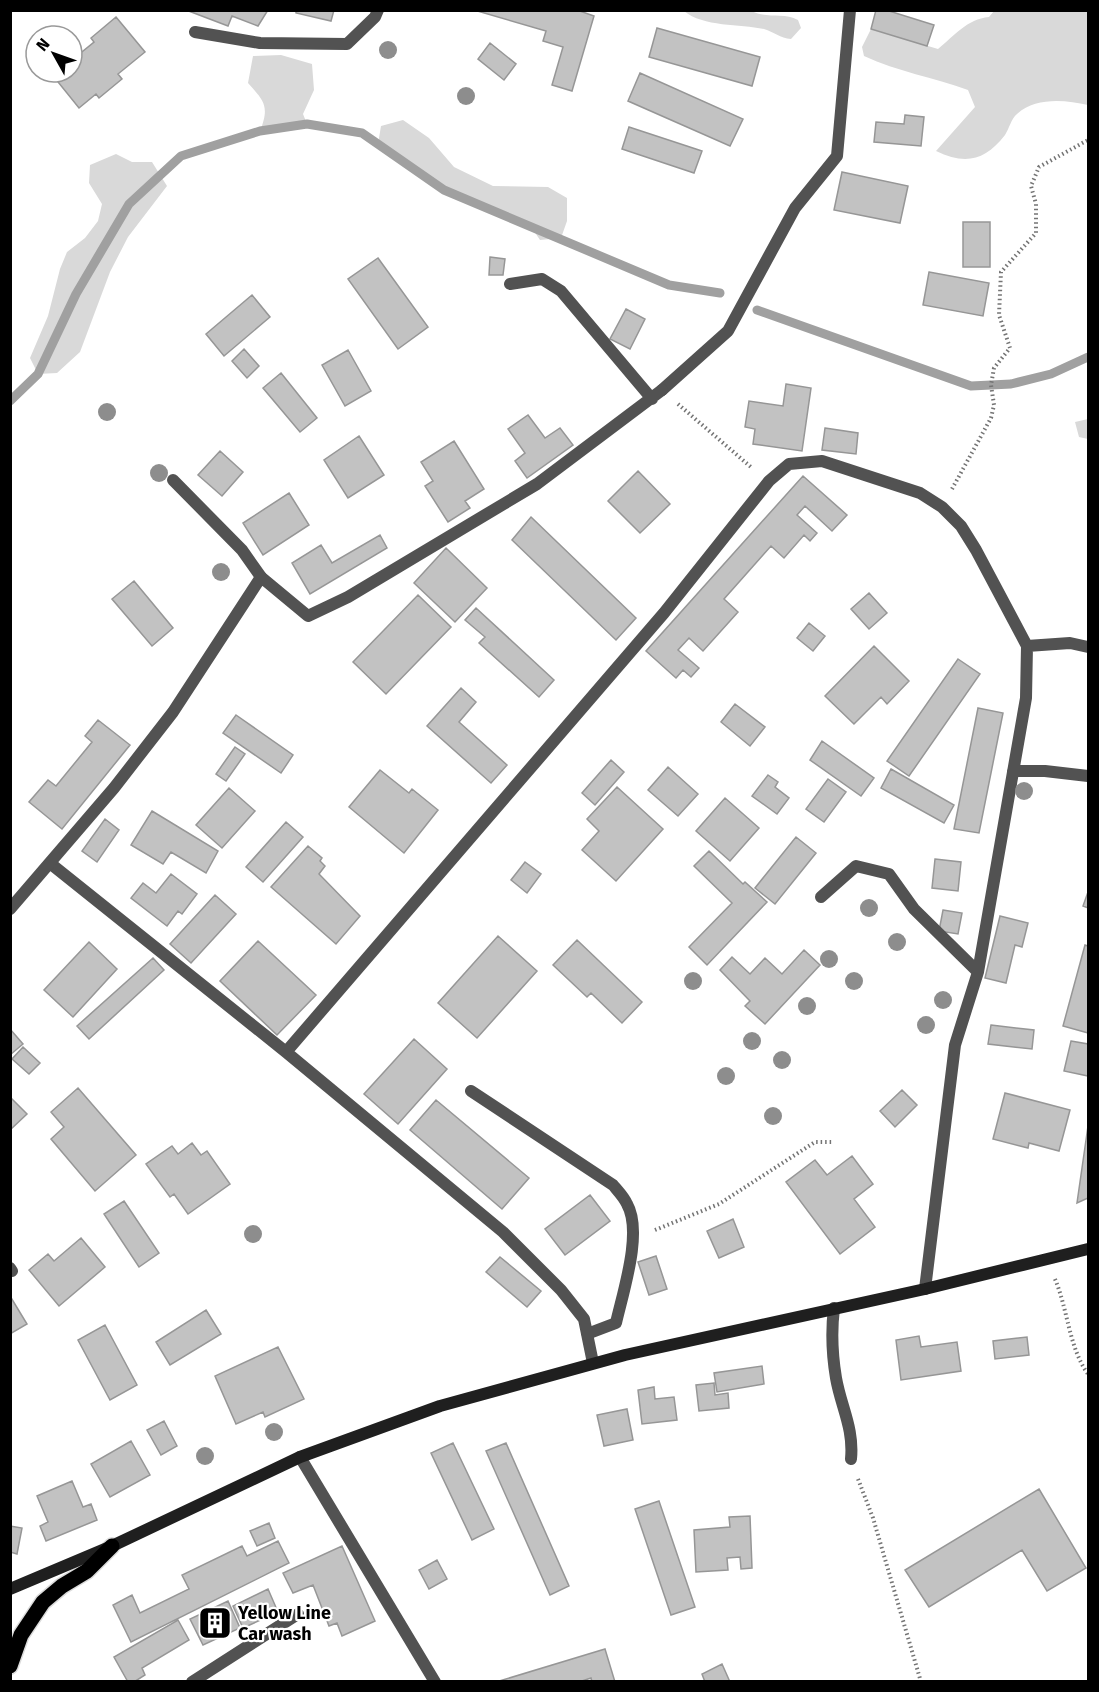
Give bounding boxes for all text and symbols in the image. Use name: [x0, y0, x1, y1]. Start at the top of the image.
north arrow: [24, 24, 84, 84]
text: N: [32, 35, 54, 55]
place label: Yellow Line Car wash: [237, 1602, 331, 1645]
building icon: Yellow Line Car wash: [197, 1605, 233, 1641]

